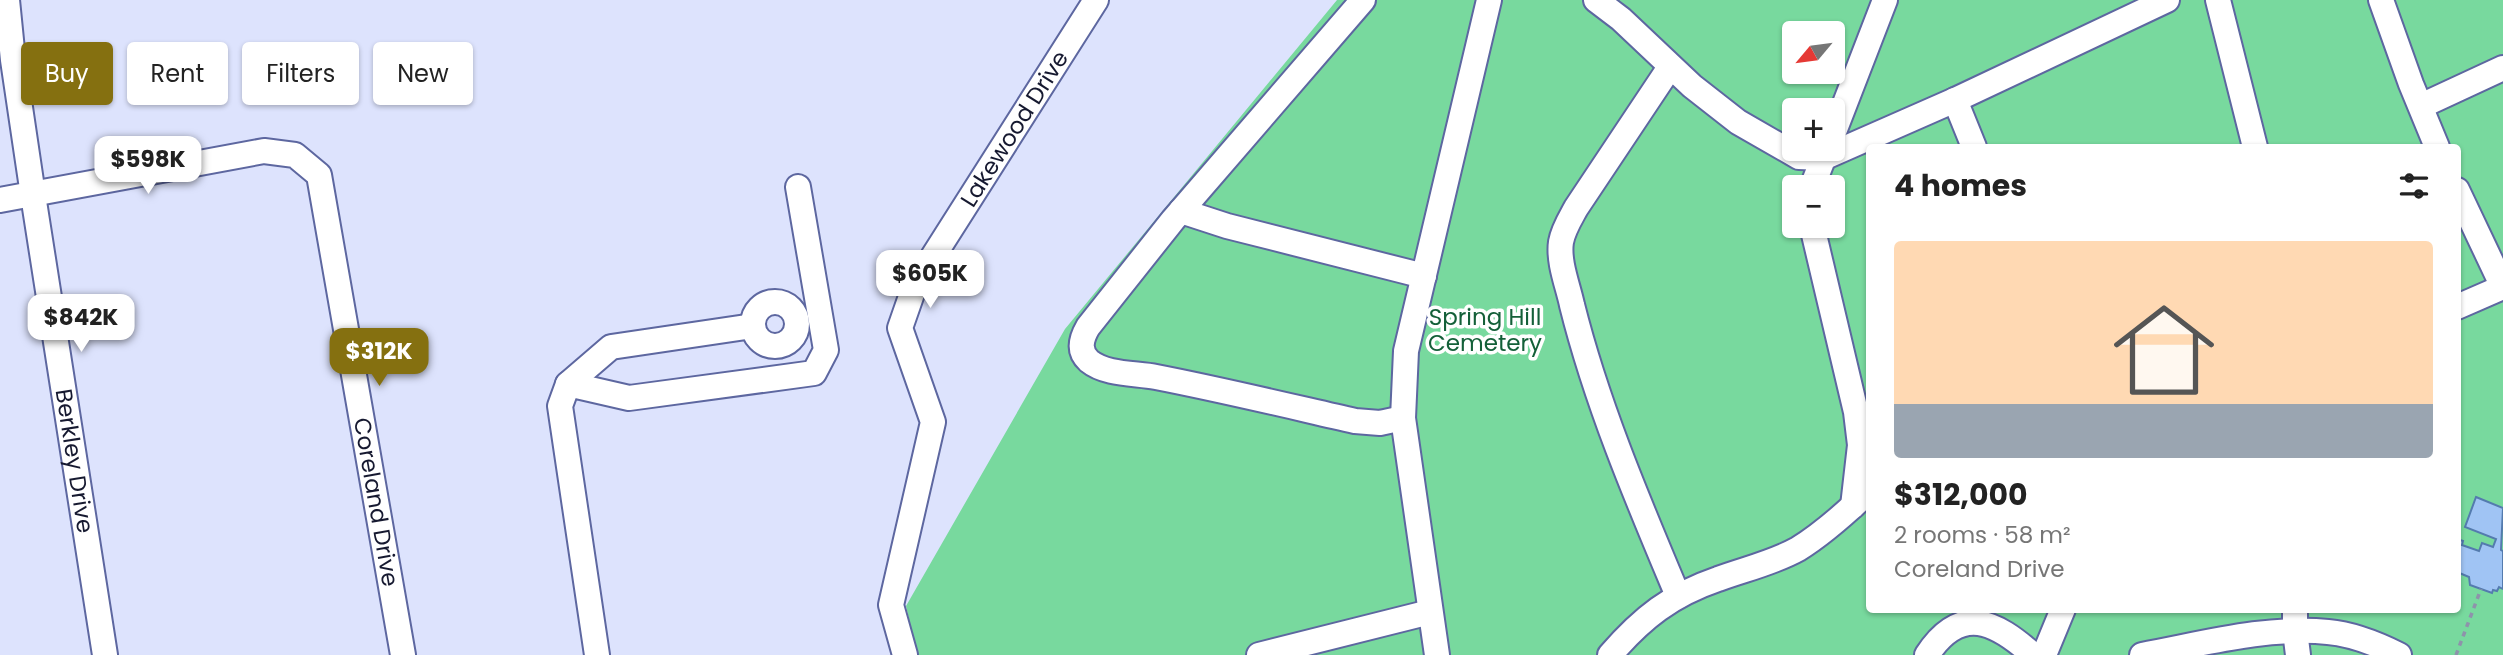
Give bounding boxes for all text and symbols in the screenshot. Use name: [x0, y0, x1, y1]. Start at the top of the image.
north arrow: [1782, 21, 1844, 84]
map controls: [1782, 21, 1845, 238]
chip: Buy: [21, 42, 113, 105]
chip: Rent: [127, 42, 228, 105]
chip: Filters: [242, 42, 359, 105]
chip: New: [373, 42, 473, 105]
street label: Lakewood Drive: [953, 44, 1076, 213]
button: +: [1782, 98, 1845, 161]
pin: $598K: [99, 136, 197, 196]
text: $598K: [110, 143, 186, 175]
text: 4 homes: [1894, 164, 2027, 207]
icon: filters: [2395, 167, 2433, 205]
button: −: [1782, 175, 1845, 238]
pin: $605K: [881, 250, 979, 310]
text: $605K: [892, 257, 968, 289]
icon: home: [2101, 287, 2227, 413]
pin: $842K: [32, 294, 130, 354]
text: $842K: [44, 301, 118, 333]
park label: Spring Hill Cemetery: [1428, 301, 1542, 359]
pin: $312K: [330, 328, 428, 388]
text: $312K: [346, 335, 412, 367]
street label: Berkley Drive: [48, 387, 102, 535]
street label: Coreland Drive: [346, 415, 407, 589]
text: $312,000: [1894, 473, 2028, 516]
text: 2 rooms · 58 m²: [1894, 519, 2071, 551]
text: Coreland Drive: [1894, 553, 2065, 585]

